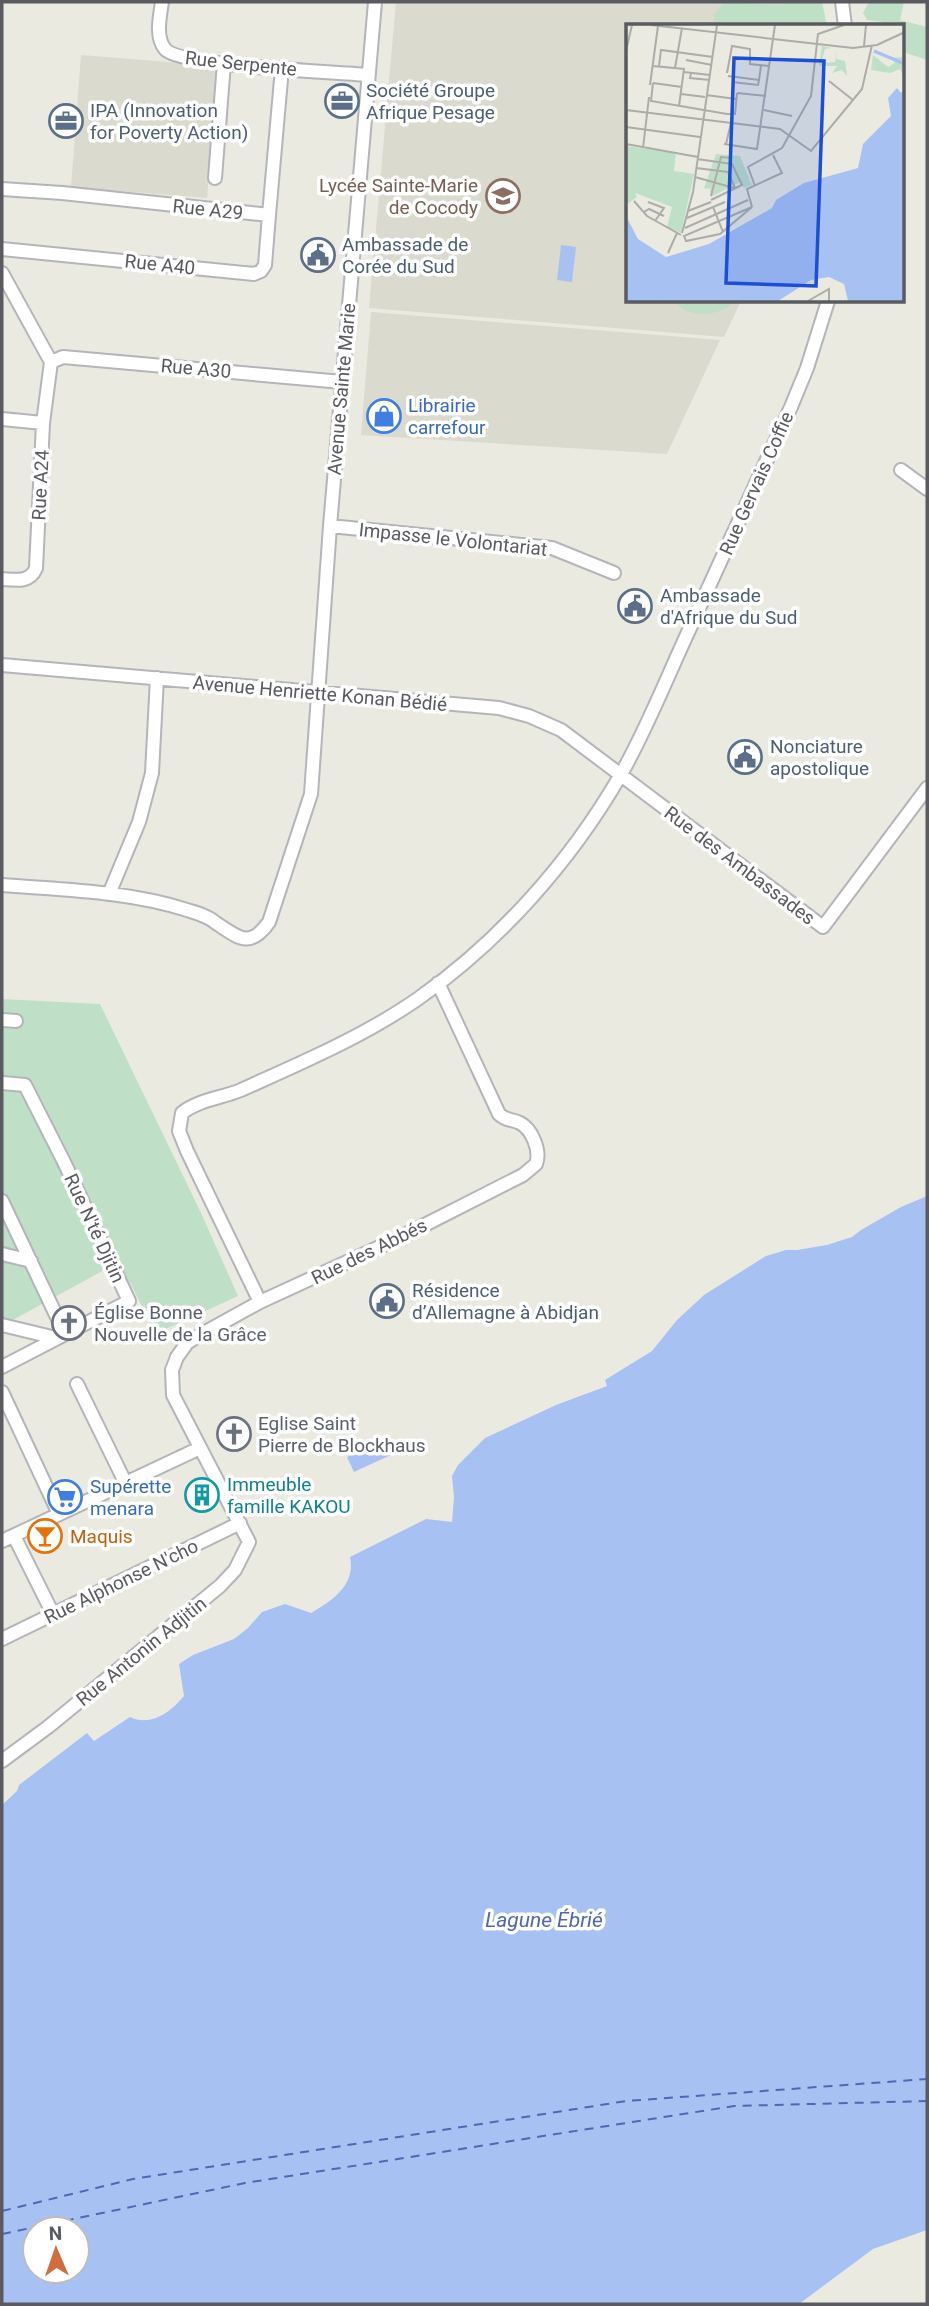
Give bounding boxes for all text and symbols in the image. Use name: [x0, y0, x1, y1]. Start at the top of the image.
inset map: [626, 24, 904, 303]
street label: Rue Serpente: [184, 46, 298, 81]
place label: Société Groupe Afrique Pesage: [366, 79, 495, 124]
office icon: Société Groupe Afrique Pesage: [323, 82, 361, 120]
place label: IPA (Innovation for Poverty Action): [90, 99, 248, 144]
office icon: IPA (Innovation for Poverty Action): [47, 102, 85, 140]
place label: Lycée Sainte-Marie de Cocody: [319, 174, 478, 219]
school or university icon: Lycée Sainte-Marie de Cocody: [484, 177, 522, 215]
street label: Rue A29: [172, 194, 244, 225]
place label: Ambassade de Corée du Sud: [342, 233, 468, 278]
public building icon: Ambassade de Corée du Sud: [299, 236, 337, 274]
street label: Rue A40: [124, 249, 196, 280]
street label: Avenue Sainte Marie: [323, 302, 360, 476]
street label: Rue A30: [160, 354, 232, 383]
place label: Librairie carrefour: [408, 394, 486, 439]
shop icon: Librairie carrefour: [365, 397, 403, 435]
street label: Rue Gervais Coffie: [715, 408, 798, 559]
street label: Rue A24: [27, 449, 54, 521]
street label: Impasse le Volontariat: [358, 518, 548, 561]
place label: Ambassade d'Afrique du Sud: [660, 584, 797, 629]
public building icon: Ambassade d'Afrique du Sud: [616, 587, 654, 625]
street label: Avenue Henriette Konan Bédié: [192, 671, 448, 716]
place label: Nonciature apostolique: [770, 735, 869, 780]
public building icon: Nonciature apostolique: [726, 738, 764, 776]
street label: Rue des Ambassades: [660, 801, 820, 930]
street label: Rue N'té Djitin: [59, 1170, 130, 1286]
street label: Rue des Abbés: [308, 1214, 431, 1289]
place label: Résidence d’Allemagne à Abidjan: [412, 1279, 599, 1324]
public building icon: Résidence d’Allemagne à Abidjan: [368, 1282, 406, 1320]
place label: Église Bonne Nouvelle de la Grâce: [94, 1301, 267, 1346]
church icon: Église Bonne Nouvelle de la Grâce: [50, 1304, 88, 1342]
place label: Eglise Saint Pierre de Blockhaus: [258, 1412, 426, 1457]
church icon: Eglise Saint Pierre de Blockhaus: [215, 1415, 253, 1453]
place label: Immeuble famille KAKOU: [227, 1473, 351, 1518]
place label: Supérette menara: [90, 1475, 171, 1520]
building icon: Immeuble famille KAKOU: [183, 1476, 221, 1514]
supermarket icon: Supérette menara: [46, 1478, 84, 1516]
bar icon: Maquis: [26, 1517, 64, 1555]
place label: Maquis: [70, 1525, 133, 1548]
street label: Rue Alphonse N'cho: [40, 1534, 202, 1629]
street label: Rue Antonin Adjitin: [72, 1592, 211, 1711]
water label: Lagune Ébrié: [485, 1908, 603, 1932]
north arrow: [21, 2215, 91, 2285]
text: N: [48, 2222, 63, 2245]

